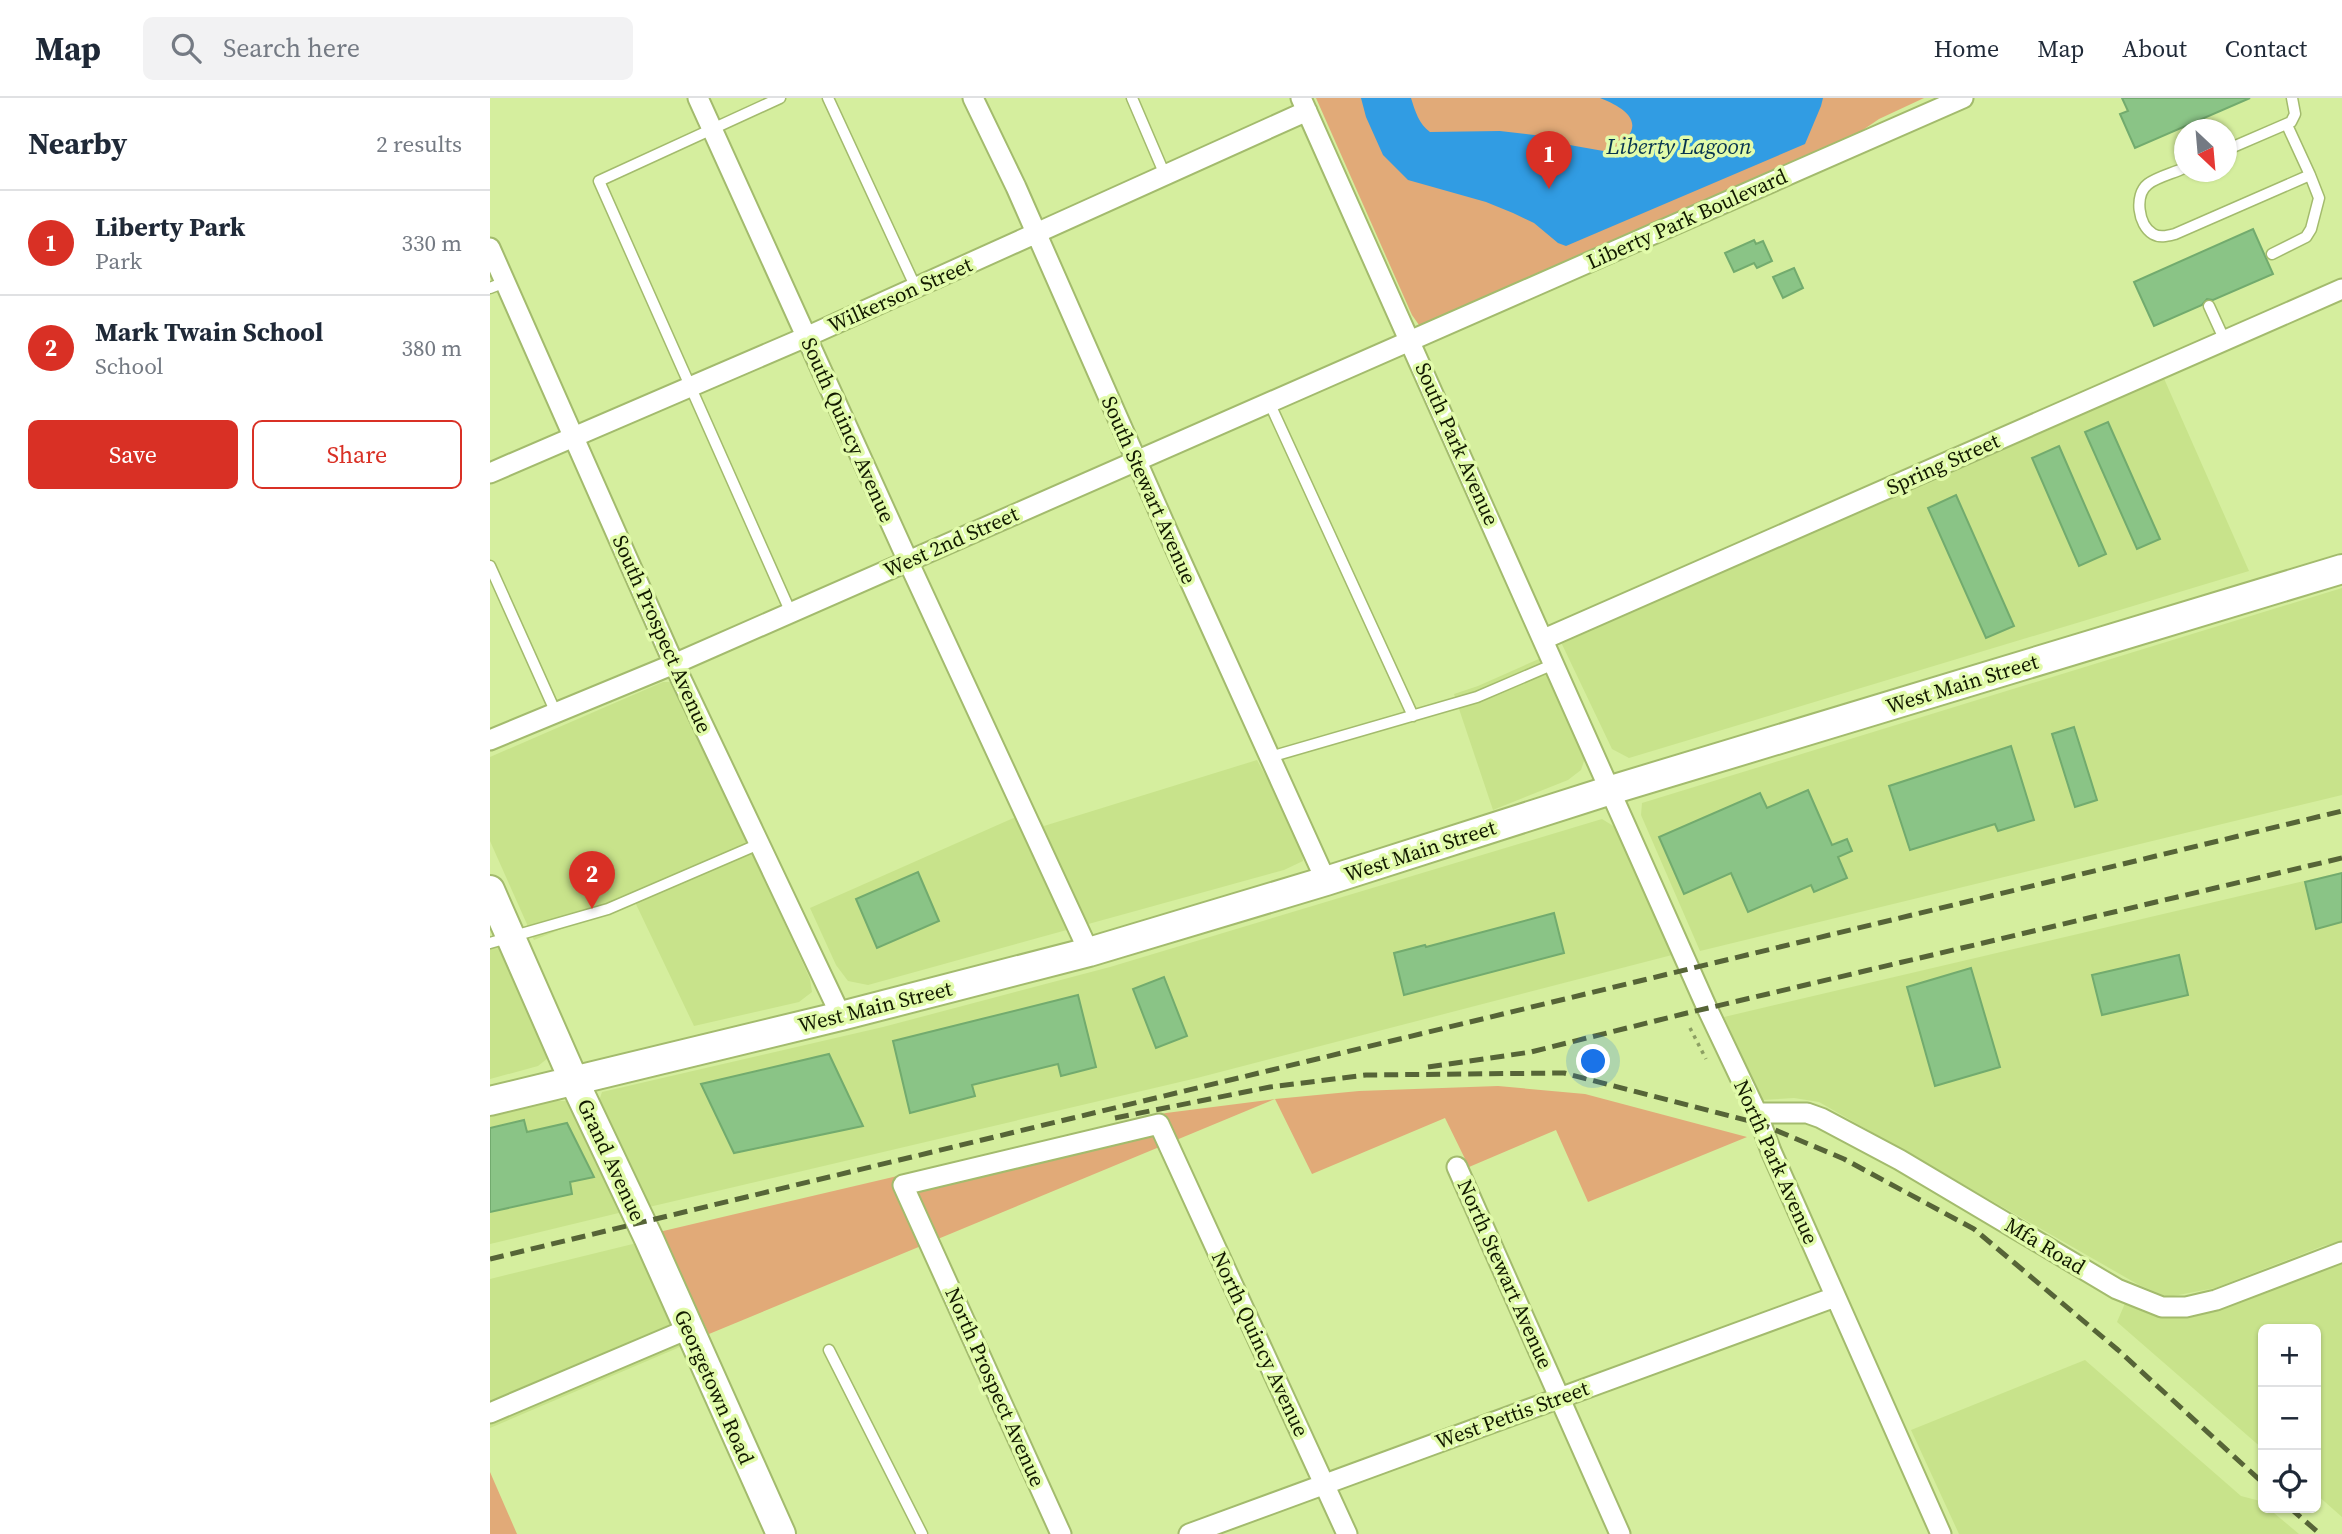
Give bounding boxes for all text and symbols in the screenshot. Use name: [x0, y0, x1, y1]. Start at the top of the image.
search box: [143, 17, 633, 80]
text: Map: [35, 26, 101, 71]
icon: search: [167, 29, 205, 67]
text: Search here: [223, 30, 360, 66]
text: Home: [1934, 32, 1999, 65]
text: Map: [2037, 32, 2084, 65]
text: About: [2122, 32, 2187, 65]
text: Contact: [2225, 32, 2307, 65]
north arrow: [2174, 119, 2237, 182]
text: Nearby: [28, 123, 127, 164]
text: 2 results: [376, 128, 462, 160]
water label: Liberty Lagoon: [1605, 130, 1752, 162]
pin: 1: [1526, 131, 1572, 189]
street label: Liberty Park Boulevard: [1582, 161, 1792, 276]
text: Liberty Park: [95, 209, 245, 245]
text: 1: [45, 227, 57, 259]
text: 330 m: [401, 227, 462, 259]
text: Park: [95, 245, 142, 277]
street label: Wilkerson Street: [823, 250, 977, 339]
text: Mark Twain School: [95, 314, 323, 350]
text: 2: [45, 332, 57, 364]
text: 380 m: [401, 332, 462, 364]
street label: South Quincy Avenue: [795, 333, 902, 527]
text: School: [95, 350, 163, 382]
street label: South Park Avenue: [1409, 358, 1506, 530]
street label: South Stewart Avenue: [1095, 391, 1204, 588]
button: Save: [28, 420, 238, 489]
button: Share: [252, 420, 462, 489]
street label: Spring Street: [1882, 426, 2004, 501]
street label: West 2nd Street: [879, 499, 1023, 584]
street label: South Prospect Avenue: [606, 530, 719, 737]
street label: West Main Street: [1882, 647, 2042, 720]
street label: West Main Street: [1340, 812, 1499, 889]
pin: 2: [569, 851, 615, 909]
street label: West Main Street: [795, 973, 955, 1040]
your location: [1576, 1044, 1610, 1078]
street label: North Park Avenue: [1727, 1075, 1826, 1249]
street label: Grand Avenue: [570, 1094, 652, 1226]
street label: North Stewart Avenue: [1451, 1175, 1560, 1373]
street label: Mfa Road: [2000, 1210, 2091, 1281]
street label: North Quincy Avenue: [1205, 1246, 1316, 1441]
street label: North Prospect Avenue: [938, 1282, 1053, 1491]
street label: Georgetown Road: [667, 1305, 762, 1469]
map controls: [2258, 1324, 2321, 1513]
button: +: [2258, 1324, 2321, 1387]
street label: West Pettis Street: [1431, 1373, 1593, 1456]
button: −: [2258, 1387, 2321, 1450]
button: locate: [2258, 1450, 2321, 1513]

